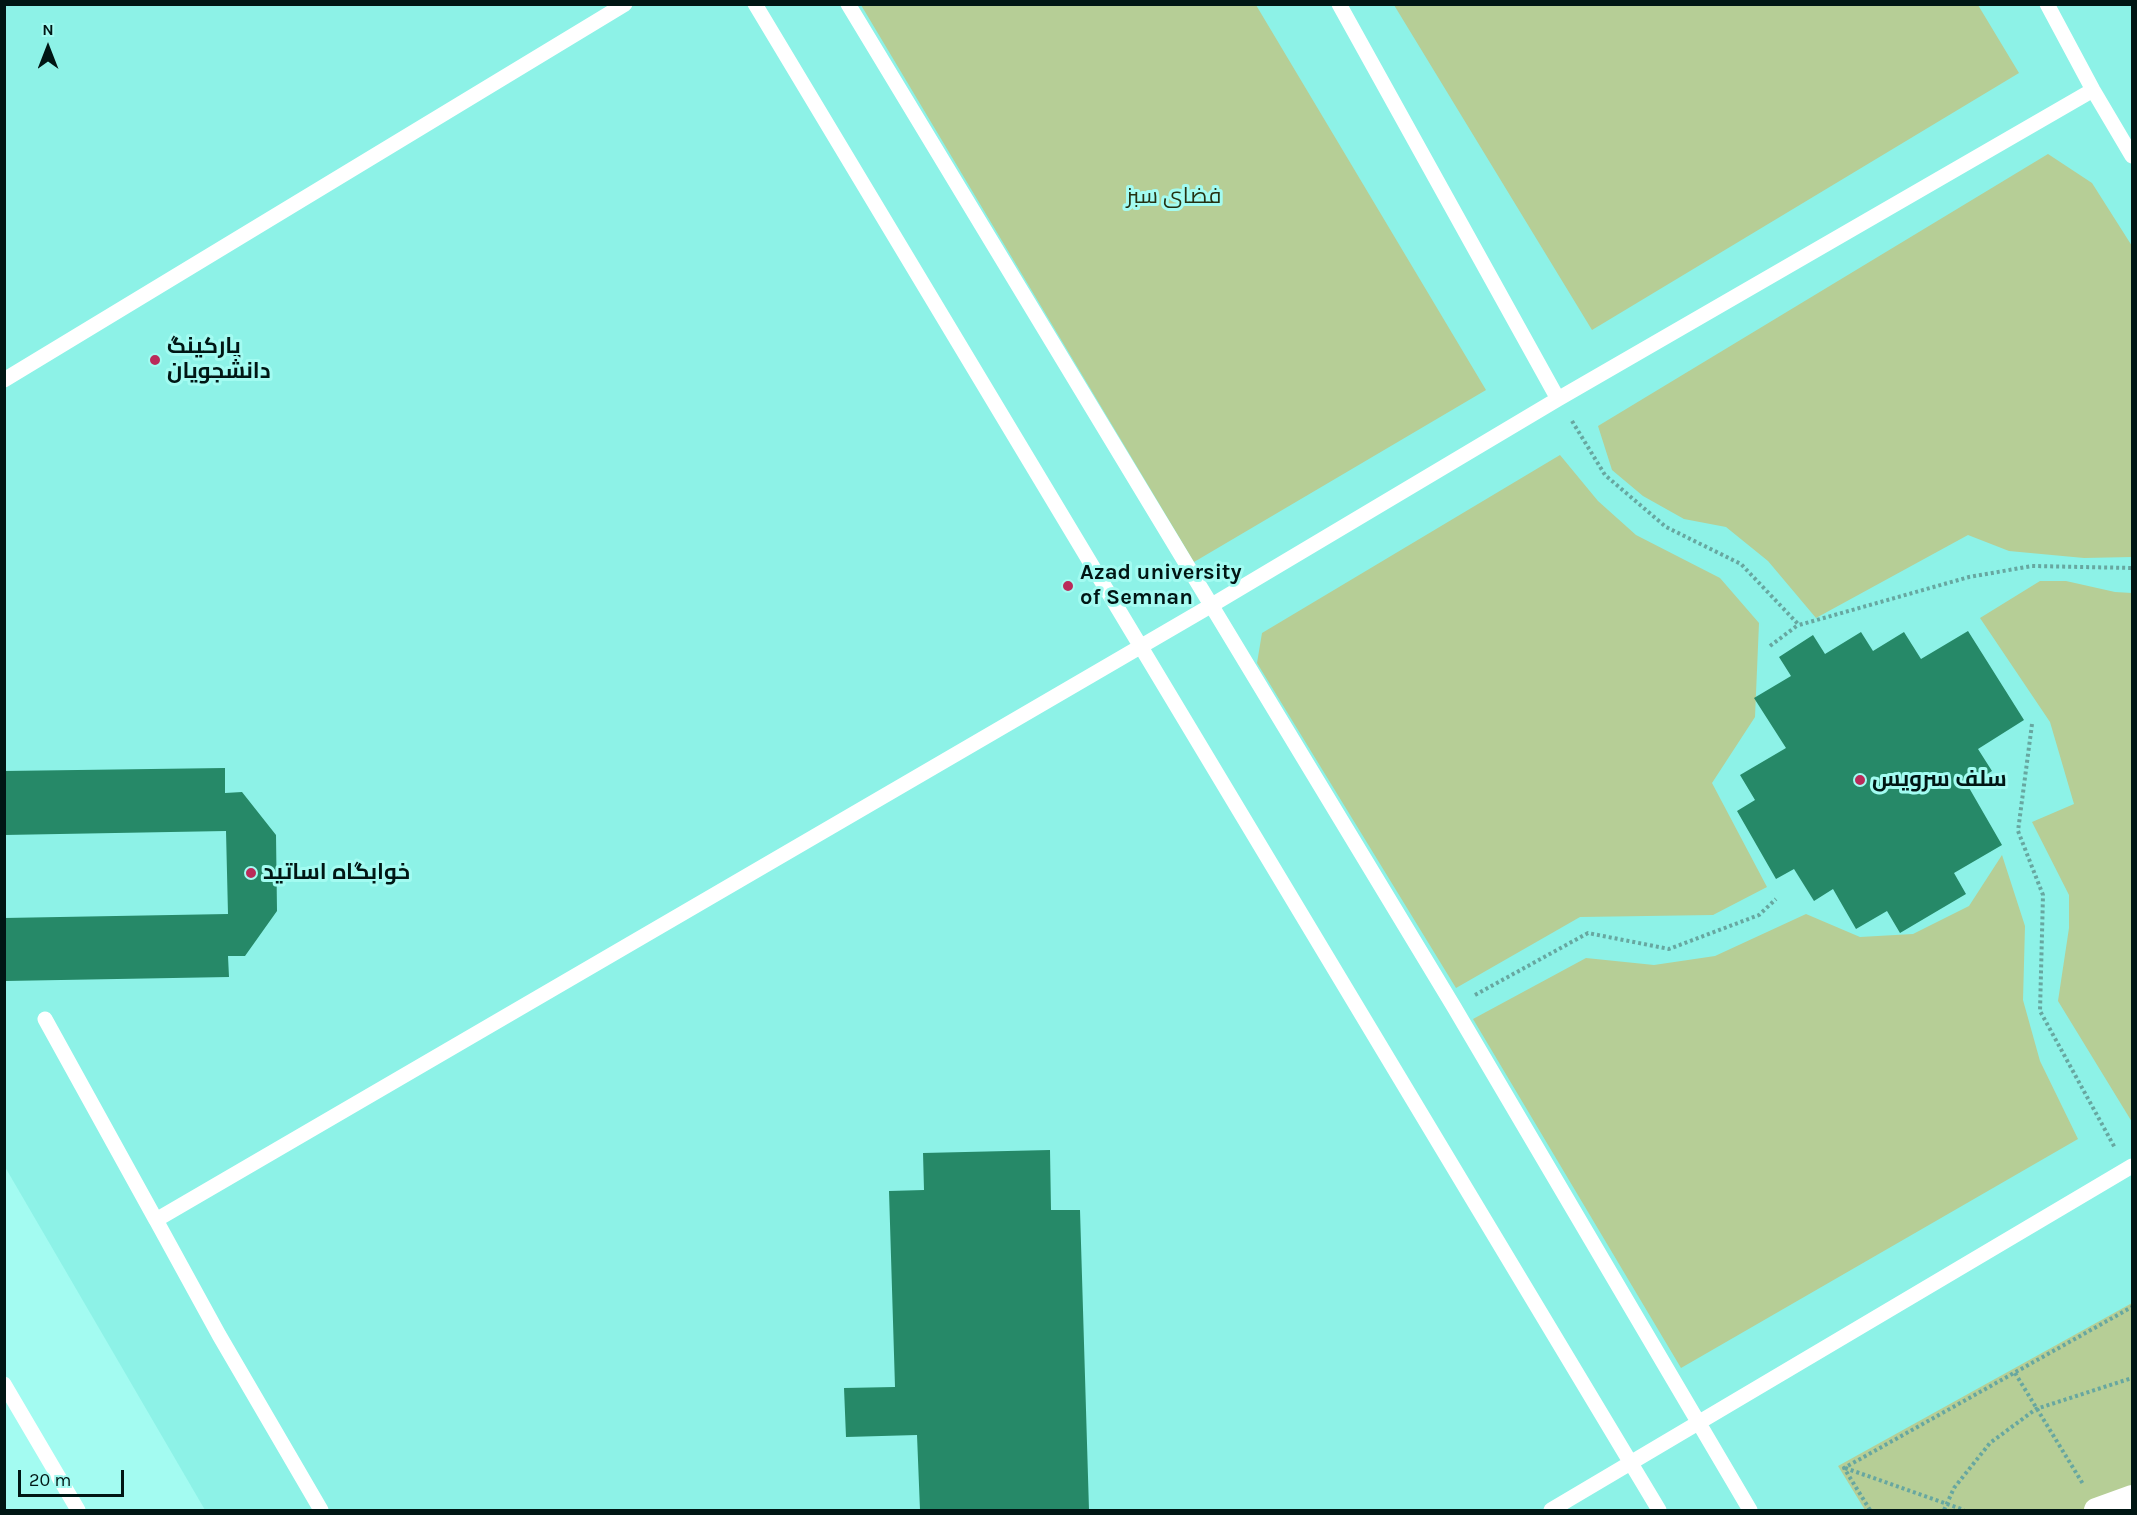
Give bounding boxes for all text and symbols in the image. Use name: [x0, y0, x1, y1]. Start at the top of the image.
north arrow: [18, 18, 78, 78]
text: N: [42, 20, 54, 39]
park label: فضای سبز: [1127, 184, 1221, 210]
place label: پارکینگ دانشجویان: [167, 334, 271, 386]
marker: پارکینگ دانشجویان: [148, 353, 162, 367]
place label: Azad university of Semnan: [1080, 560, 1242, 612]
marker: Azad university of Semnan: [1061, 579, 1075, 593]
place label: سلف سرویس: [1872, 767, 2007, 793]
marker: سلف سرویس: [1853, 773, 1867, 787]
place label: خوابگاه اساتید: [263, 860, 410, 886]
marker: خوابگاه اساتید: [244, 866, 258, 880]
scale bar: [21, 1458, 128, 1496]
text: 20 m: [29, 1469, 71, 1491]

